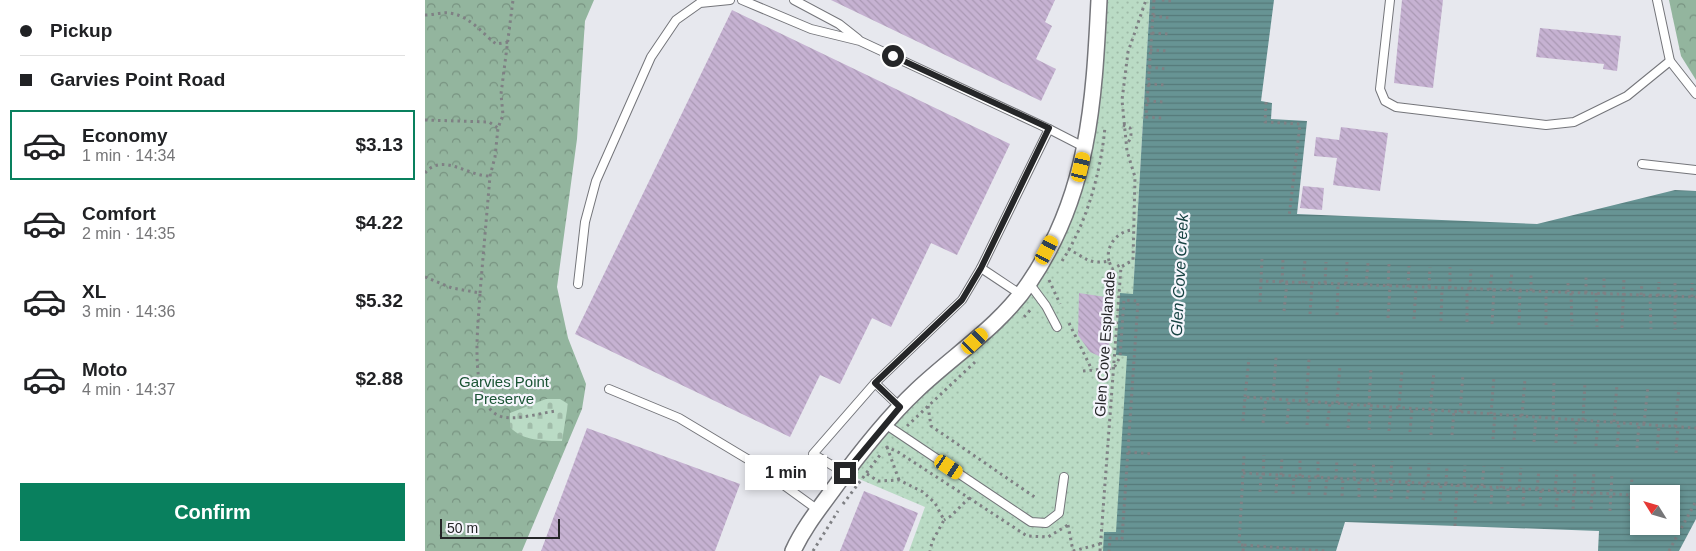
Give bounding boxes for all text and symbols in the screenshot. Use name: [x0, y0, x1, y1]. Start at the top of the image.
text: Pickup: [50, 20, 112, 41]
route start: [882, 45, 904, 67]
text: Garvies Point Road: [50, 69, 225, 90]
icon: car: [22, 123, 67, 168]
text: Economy: [82, 125, 168, 146]
text: $3.13: [355, 134, 403, 155]
text: 1 min · 14:34: [82, 147, 175, 164]
car: [1070, 151, 1091, 183]
icon: car: [22, 201, 67, 246]
text: Comfort: [82, 203, 156, 224]
text: $4.22: [355, 212, 403, 233]
water label: Glen Cove Creek: [1168, 212, 1191, 337]
text: 2 min · 14:35: [82, 225, 175, 242]
car: [1033, 233, 1060, 267]
street label: Glen Cove Esplanade: [1091, 271, 1118, 417]
icon: car: [22, 279, 67, 324]
text: XL: [82, 281, 106, 302]
text: $5.32: [355, 290, 403, 311]
text: 3 min · 14:36: [82, 303, 175, 320]
car: [958, 325, 991, 357]
icon: car: [22, 357, 67, 402]
text: Moto: [82, 359, 127, 380]
text: $2.88: [355, 368, 403, 389]
park label: Garvies Point Preserve: [459, 373, 550, 407]
text: 4 min · 14:37: [82, 381, 175, 398]
car: [932, 452, 965, 482]
callout: 1 min: [745, 456, 827, 490]
route end: [834, 462, 856, 484]
text: 1 min: [765, 464, 807, 481]
button: Confirm: [20, 483, 405, 541]
north arrow: [1630, 485, 1680, 535]
map controls: [1630, 485, 1680, 535]
scale bar: [440, 516, 560, 539]
text: 50 m: [447, 520, 478, 536]

